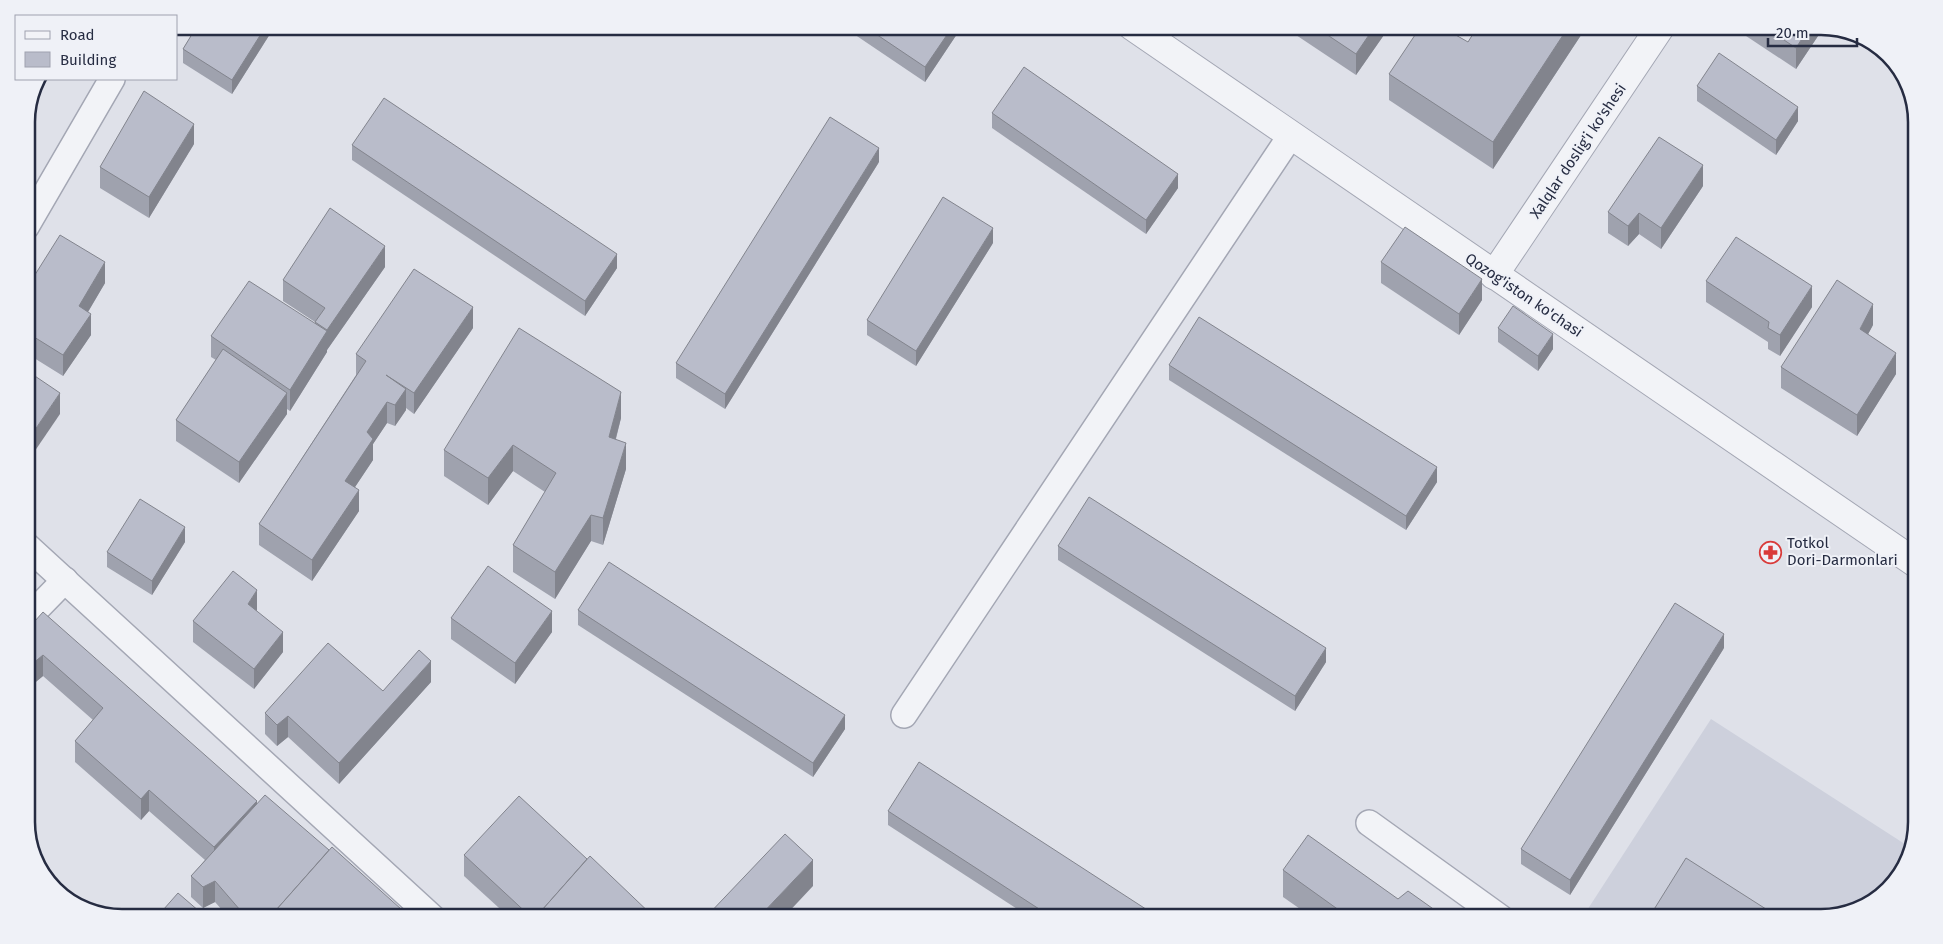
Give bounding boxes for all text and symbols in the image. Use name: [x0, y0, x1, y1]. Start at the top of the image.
legend: [15, 15, 178, 80]
scale bar: [1768, 15, 1857, 47]
text: 20 m: [1776, 24, 1809, 42]
text: Road: [60, 26, 95, 44]
text: Building: [60, 51, 116, 69]
street label: Xalqlar doslig'i ko'shesi: [1526, 80, 1630, 222]
street label: Qozog'iston ko'chasi: [1462, 249, 1586, 341]
place label: Totkol Dori-Darmonlari: [1787, 534, 1898, 569]
pharmacy icon: Totkol Dori-Darmonlari: [1759, 540, 1783, 564]

